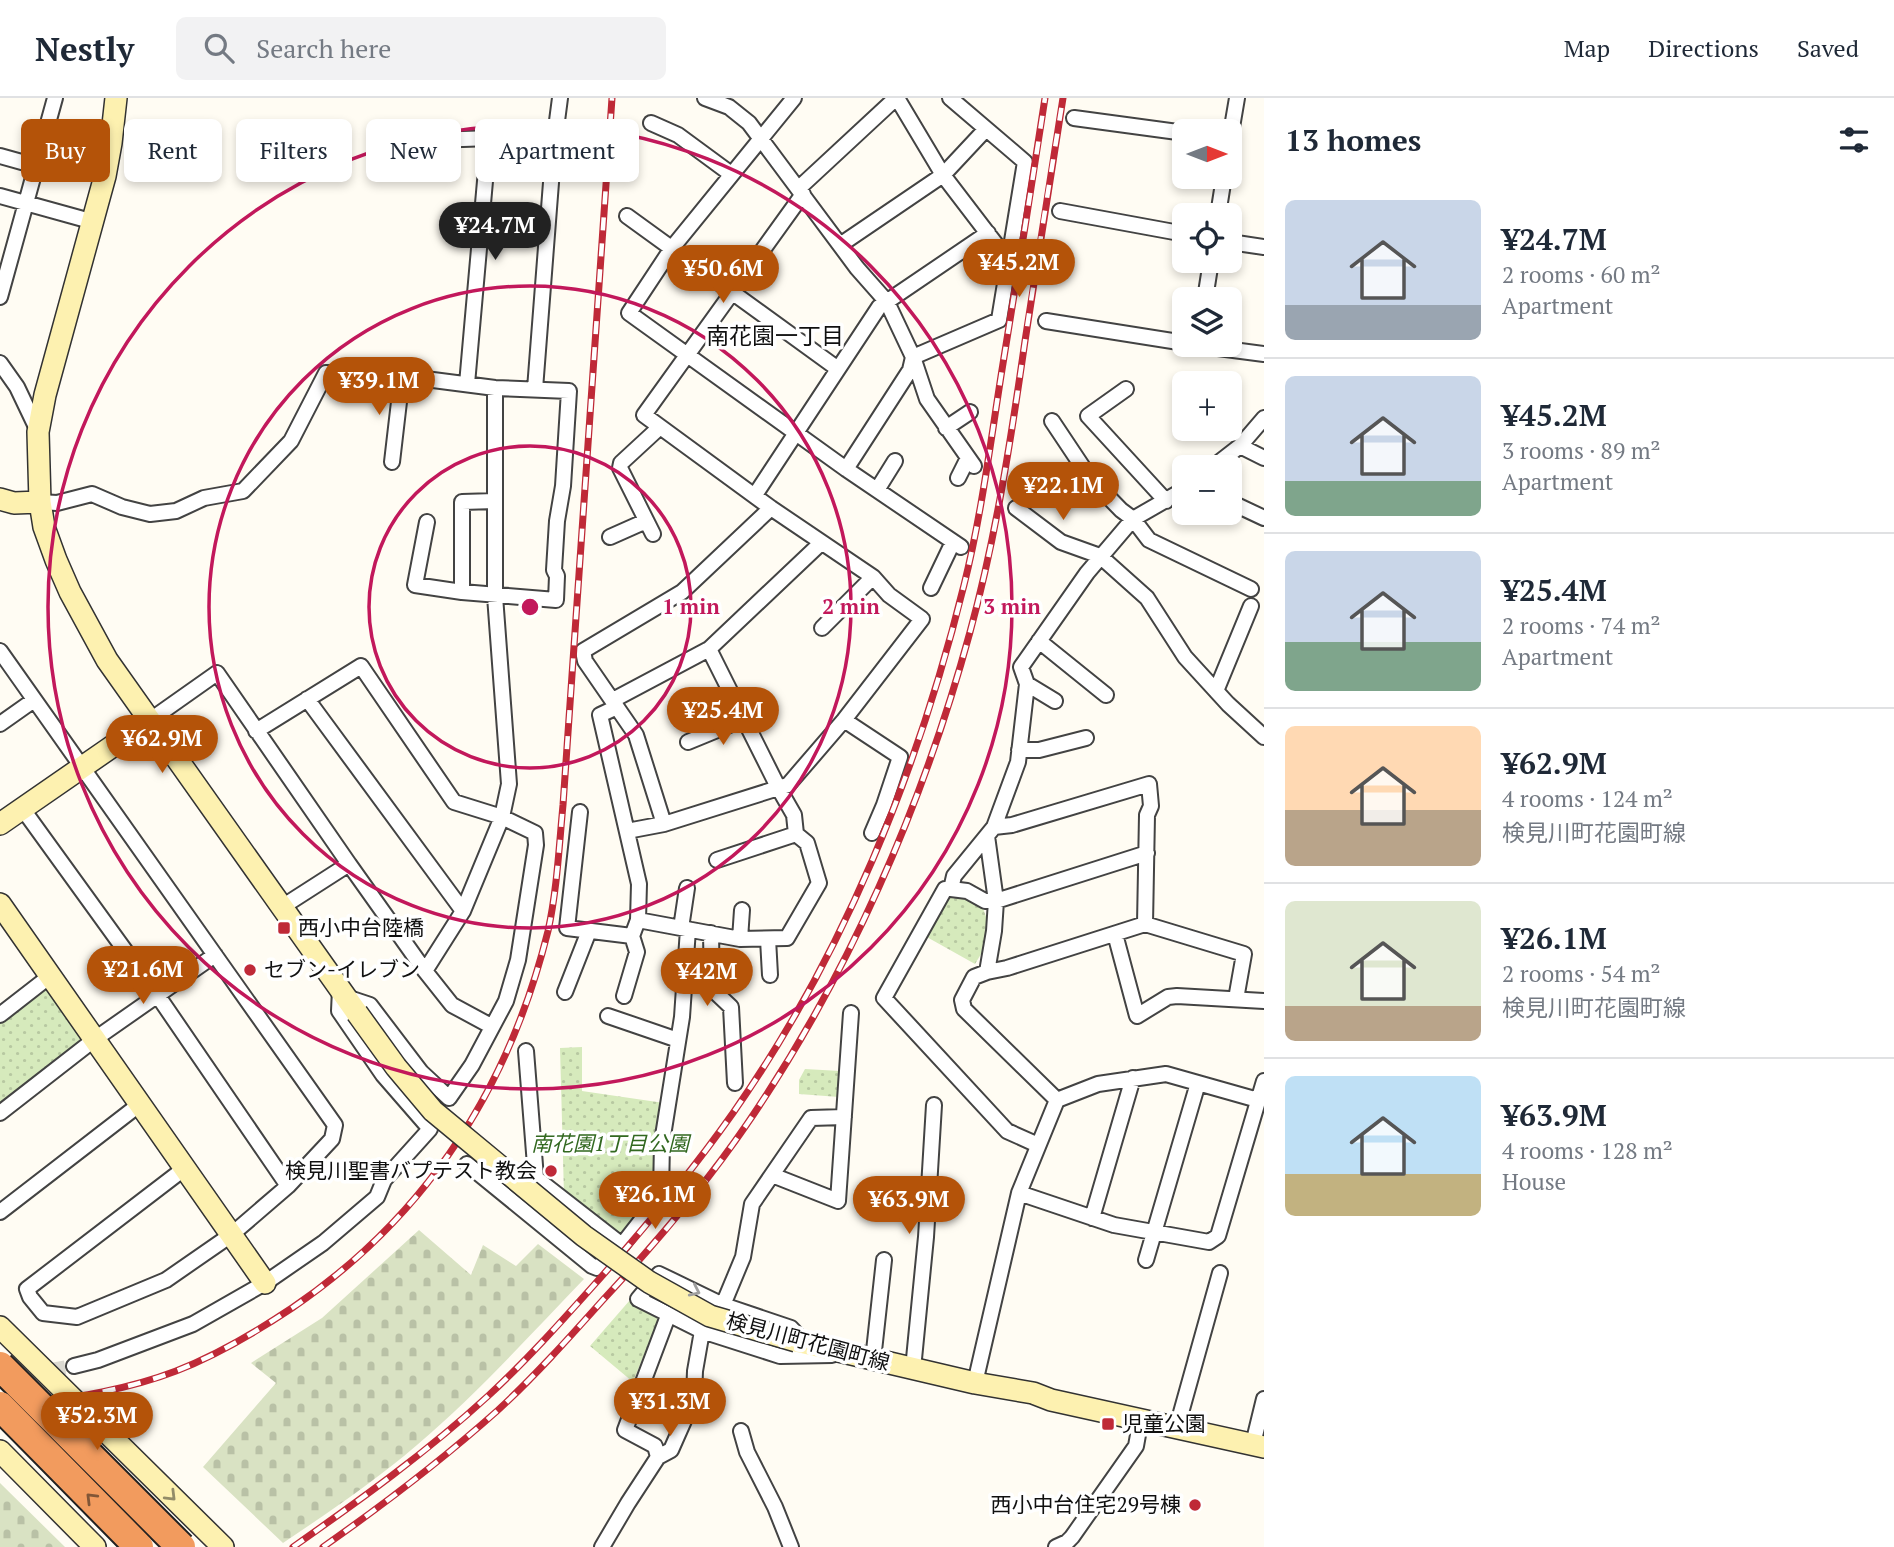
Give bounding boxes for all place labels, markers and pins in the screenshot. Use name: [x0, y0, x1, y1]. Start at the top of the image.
pin: ¥24.7M: [438, 202, 552, 262]
pin: ¥45.2M: [962, 240, 1076, 299]
pin: ¥50.6M: [666, 246, 780, 305]
pin: ¥39.1M: [322, 358, 436, 417]
pin: ¥22.1M: [1006, 462, 1120, 522]
centre of rings: [518, 595, 542, 619]
pin: ¥25.4M: [666, 688, 780, 747]
pin: ¥62.9M: [105, 716, 219, 775]
place label: 西小中台陸橋: [298, 913, 424, 941]
marker: 西小中台陸橋: [276, 920, 292, 936]
pin: ¥21.6M: [86, 946, 200, 1006]
pin: ¥42M: [666, 948, 748, 1008]
place label: セブン-イレブン: [264, 955, 420, 983]
marker: セブン-イレブン: [242, 962, 258, 978]
place label: 検見川聖書バプテスト教会: [285, 1156, 537, 1184]
marker: 検見川聖書バプテスト教会: [543, 1163, 559, 1179]
pin: ¥26.1M: [598, 1172, 712, 1231]
pin: ¥63.9M: [852, 1176, 966, 1236]
pin: ¥31.3M: [613, 1378, 727, 1438]
pin: ¥52.3M: [40, 1392, 154, 1452]
place label: 児童公園: [1122, 1409, 1206, 1437]
marker: 児童公園: [1100, 1416, 1116, 1432]
place label: 西小中台住宅29号棟: [991, 1490, 1181, 1518]
marker: 西小中台住宅29号棟: [1187, 1497, 1203, 1513]

